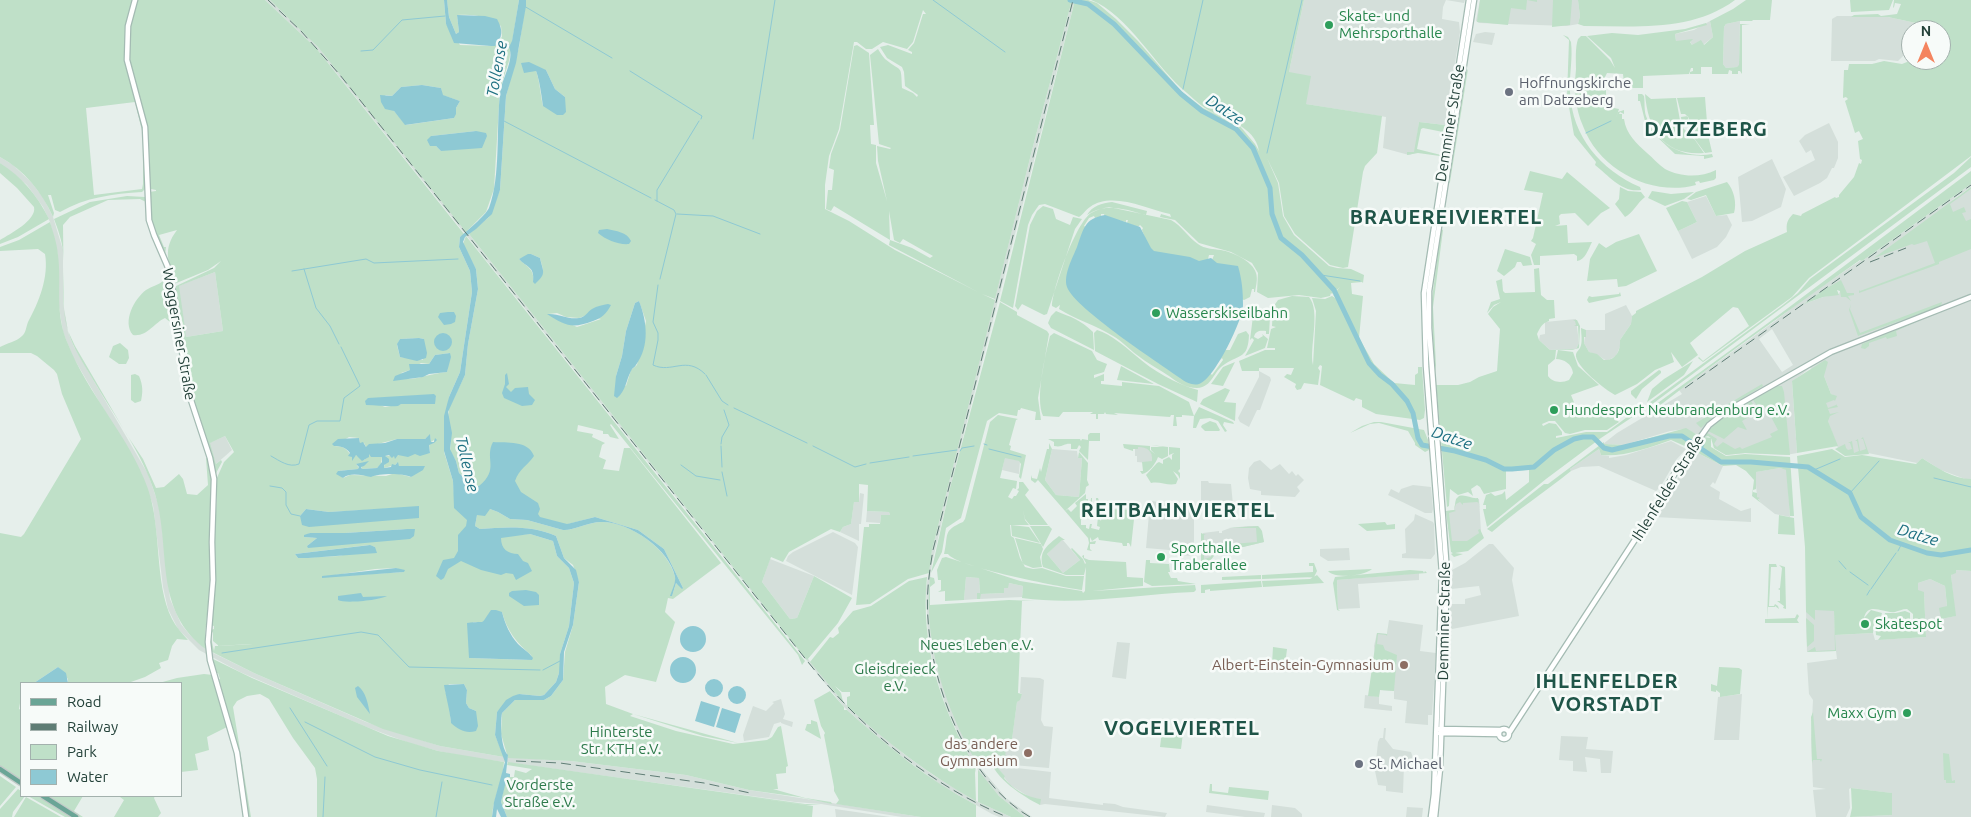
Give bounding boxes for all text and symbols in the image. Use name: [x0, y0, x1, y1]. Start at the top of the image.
place label: Skate- und Mehrsporthalle: [1339, 7, 1443, 42]
marker: Skate- und Mehrsporthalle: [1323, 19, 1335, 31]
north arrow: [1901, 20, 1951, 70]
text: N: [1921, 23, 1931, 39]
water label: Tollense: [483, 39, 511, 99]
street label: Demminer Straße: [1432, 63, 1468, 183]
place label: Hoffnungskirche am Datzeberg: [1519, 74, 1631, 109]
marker: Hoffnungskirche am Datzeberg: [1503, 86, 1515, 98]
water label: Datze: [1202, 91, 1248, 129]
district label: DATZEBERG: [1643, 117, 1769, 141]
district label: BRAUEREIVIERTEL: [1348, 205, 1544, 229]
street label: Woggersiner Straße: [158, 266, 200, 402]
place label: Wasserskiseilbahn: [1166, 304, 1288, 322]
marker: Wasserskiseilbahn: [1150, 307, 1162, 319]
place label: Hundesport Neubrandenburg e.V.: [1564, 401, 1790, 419]
marker: Hundesport Neubrandenburg e.V.: [1548, 404, 1560, 416]
water label: Datze: [1429, 422, 1475, 454]
street label: Ihlenfelder Straße: [1628, 432, 1708, 544]
water label: Tollense: [451, 434, 483, 494]
district label: REITBAHNVIERTEL: [1079, 498, 1277, 522]
water label: Datze: [1895, 520, 1941, 550]
place label: Sporthalle Traberallee: [1171, 539, 1247, 574]
marker: Sporthalle Traberallee: [1155, 551, 1167, 563]
street label: Demminer Straße: [1434, 561, 1454, 681]
place label: Skatespot: [1875, 615, 1942, 633]
marker: Skatespot: [1859, 618, 1871, 630]
park label: Neues Leben e.V.: [920, 636, 1034, 654]
place label: Albert-Einstein-Gymnasium: [1212, 656, 1394, 674]
marker: Albert-Einstein-Gymnasium: [1398, 659, 1410, 671]
park label: Gleisdreieck e.V.: [854, 660, 936, 695]
district label: IHLENFELDER VORSTADT: [1534, 669, 1680, 716]
legend: [20, 682, 182, 797]
text: Road: [67, 693, 102, 710]
place label: Maxx Gym: [1827, 704, 1897, 722]
marker: Maxx Gym: [1901, 707, 1913, 719]
district label: VOGELVIERTEL: [1102, 716, 1262, 740]
text: Railway: [67, 718, 118, 735]
park label: Hinterste Str. KTH e.V.: [581, 723, 661, 758]
place label: das andere Gymnasium: [940, 735, 1018, 770]
text: Park: [67, 743, 97, 760]
marker: das andere Gymnasium: [1022, 747, 1034, 759]
place label: St. Michael: [1369, 755, 1442, 773]
marker: St. Michael: [1353, 758, 1365, 770]
text: Water: [67, 768, 108, 785]
park label: Vorderste Straße e.V.: [504, 776, 576, 811]

